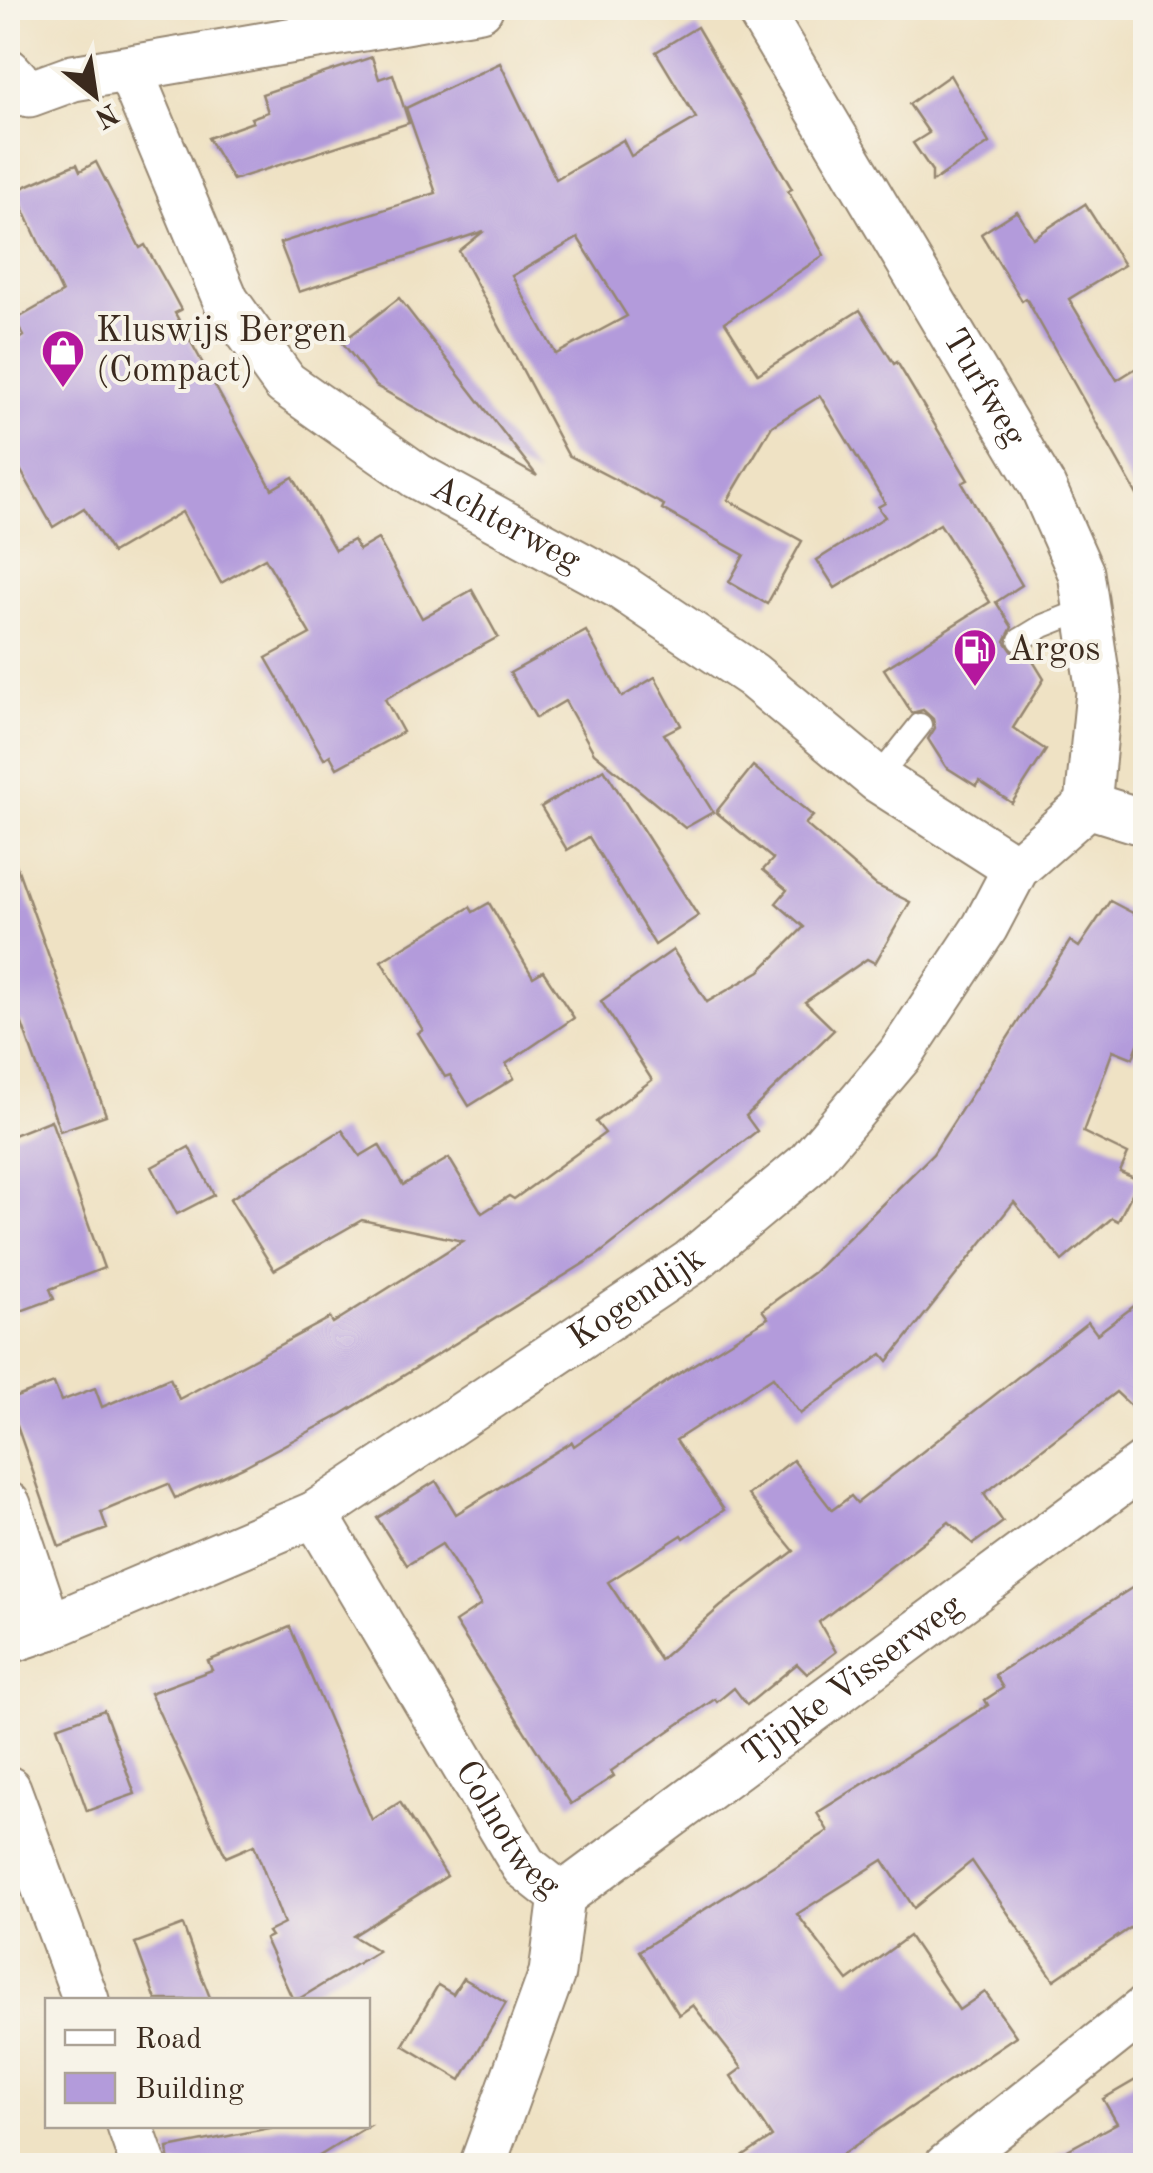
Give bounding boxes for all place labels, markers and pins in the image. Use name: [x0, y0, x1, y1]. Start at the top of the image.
place label: Kluswijs Bergen (Compact): [96, 314, 347, 389]
shop icon: Kluswijs Bergen (Compact): [40, 328, 86, 389]
fuel station icon: Argos: [952, 627, 998, 688]
place label: Argos: [1008, 633, 1101, 668]

